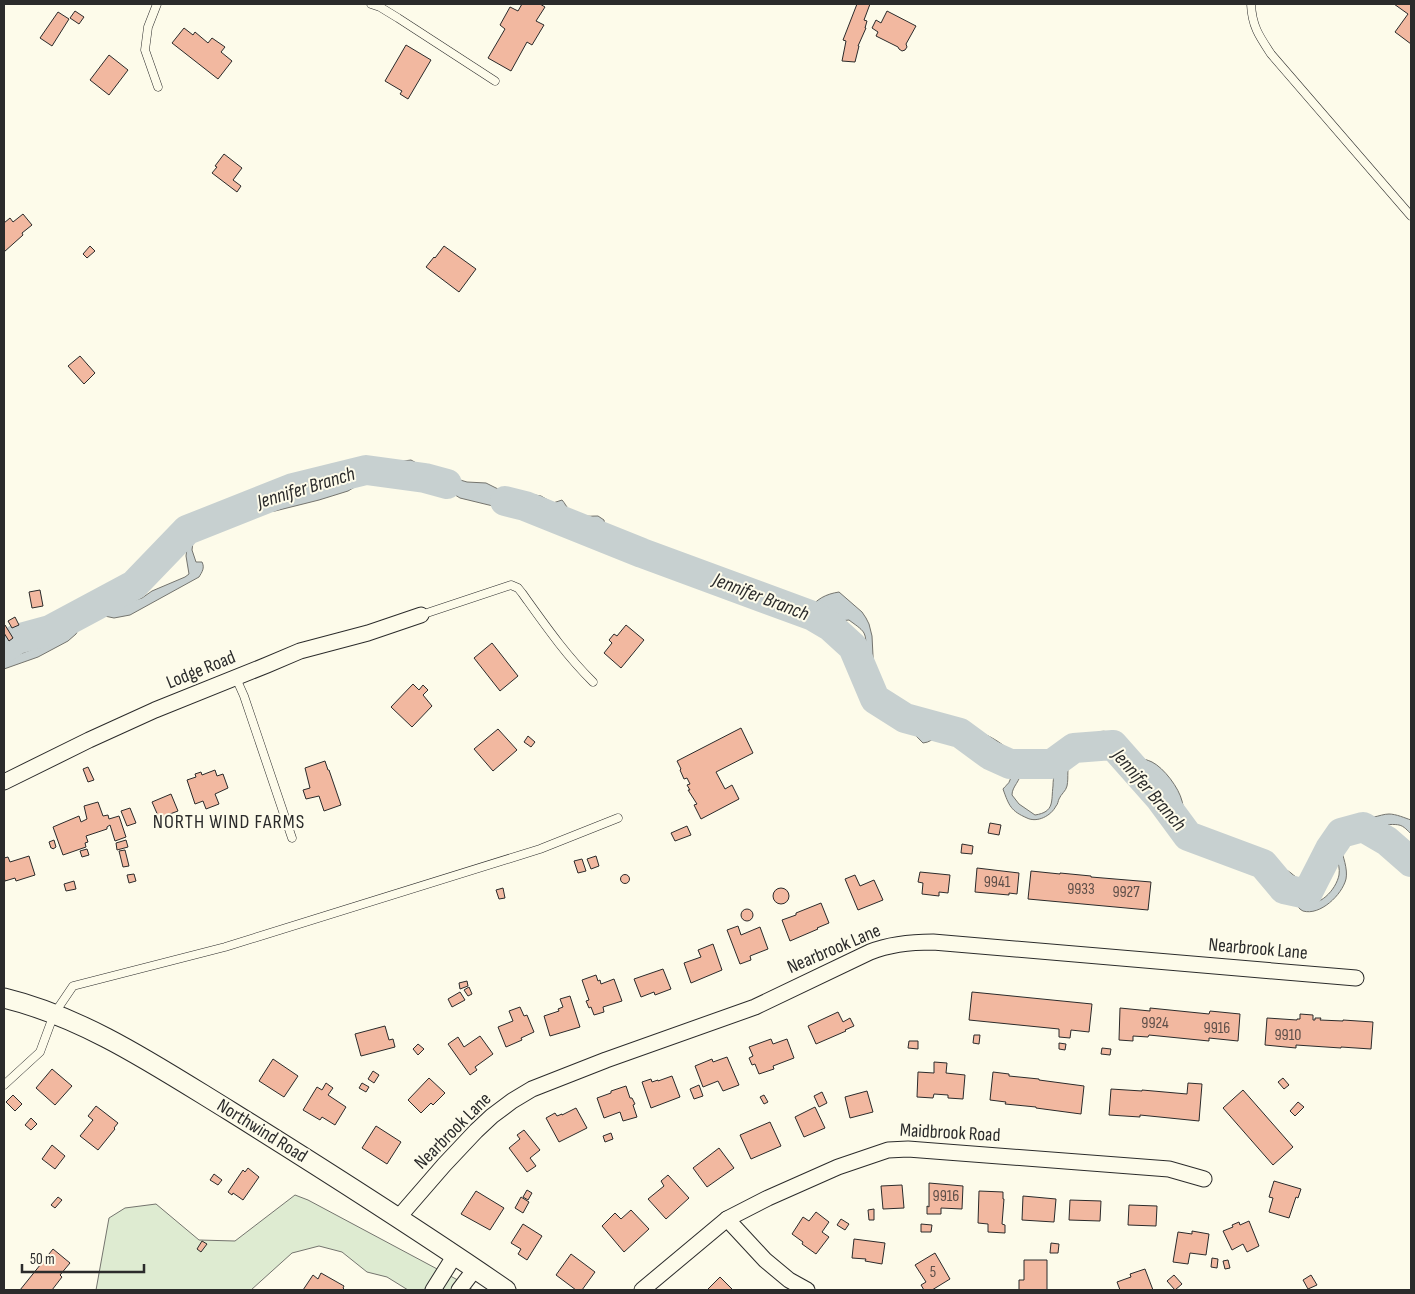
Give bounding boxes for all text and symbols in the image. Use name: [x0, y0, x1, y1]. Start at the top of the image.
water label: Jennifer Branch: [253, 462, 358, 515]
water label: Jennifer Branch: [709, 567, 812, 626]
street label: Lodge Road: [163, 646, 239, 694]
water label: Jennifer Branch: [1106, 743, 1191, 836]
district label: NORTH WIND FARMS: [153, 810, 305, 834]
house number: 9941: [984, 873, 1011, 892]
house number: 9933: [1067, 880, 1095, 899]
house number: 9927: [1112, 883, 1140, 902]
street label: Nearbrook Lane: [784, 919, 884, 979]
street label: Nearbrook Lane: [1208, 933, 1308, 965]
house number: 9924: [1141, 1014, 1169, 1033]
house number: 9916: [1204, 1019, 1230, 1038]
house number: 9910: [1275, 1026, 1301, 1045]
street label: Nearbrook Lane: [410, 1088, 496, 1174]
street label: Northwind Road: [213, 1094, 311, 1168]
street label: Maidbrook Road: [899, 1119, 1001, 1147]
house number: 9916: [933, 1187, 959, 1206]
scale bar: [22, 1242, 145, 1274]
text: 50 m: [30, 1250, 55, 1269]
house number: 5: [930, 1263, 936, 1282]

